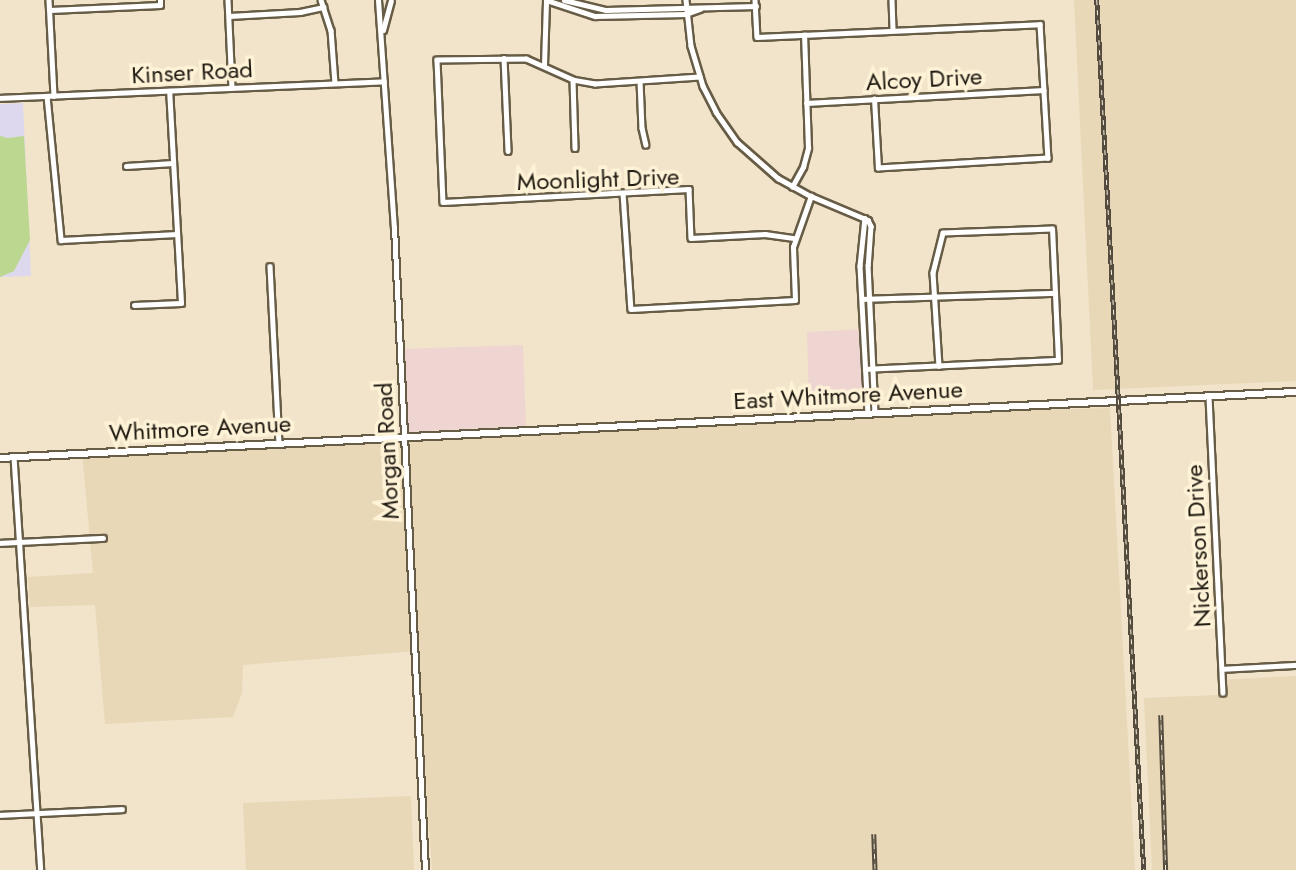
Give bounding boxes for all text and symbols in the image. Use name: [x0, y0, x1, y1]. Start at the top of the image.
street label: Kinser Road: [131, 54, 253, 90]
street label: Alcoy Drive: [865, 62, 983, 96]
street label: Moonlight Drive: [516, 162, 680, 196]
street label: East Whitmore Avenue: [733, 375, 963, 415]
street label: Morgan Road: [369, 382, 405, 520]
street label: Whitmore Avenue: [108, 409, 292, 447]
street label: Nickerson Drive: [1179, 464, 1217, 628]

